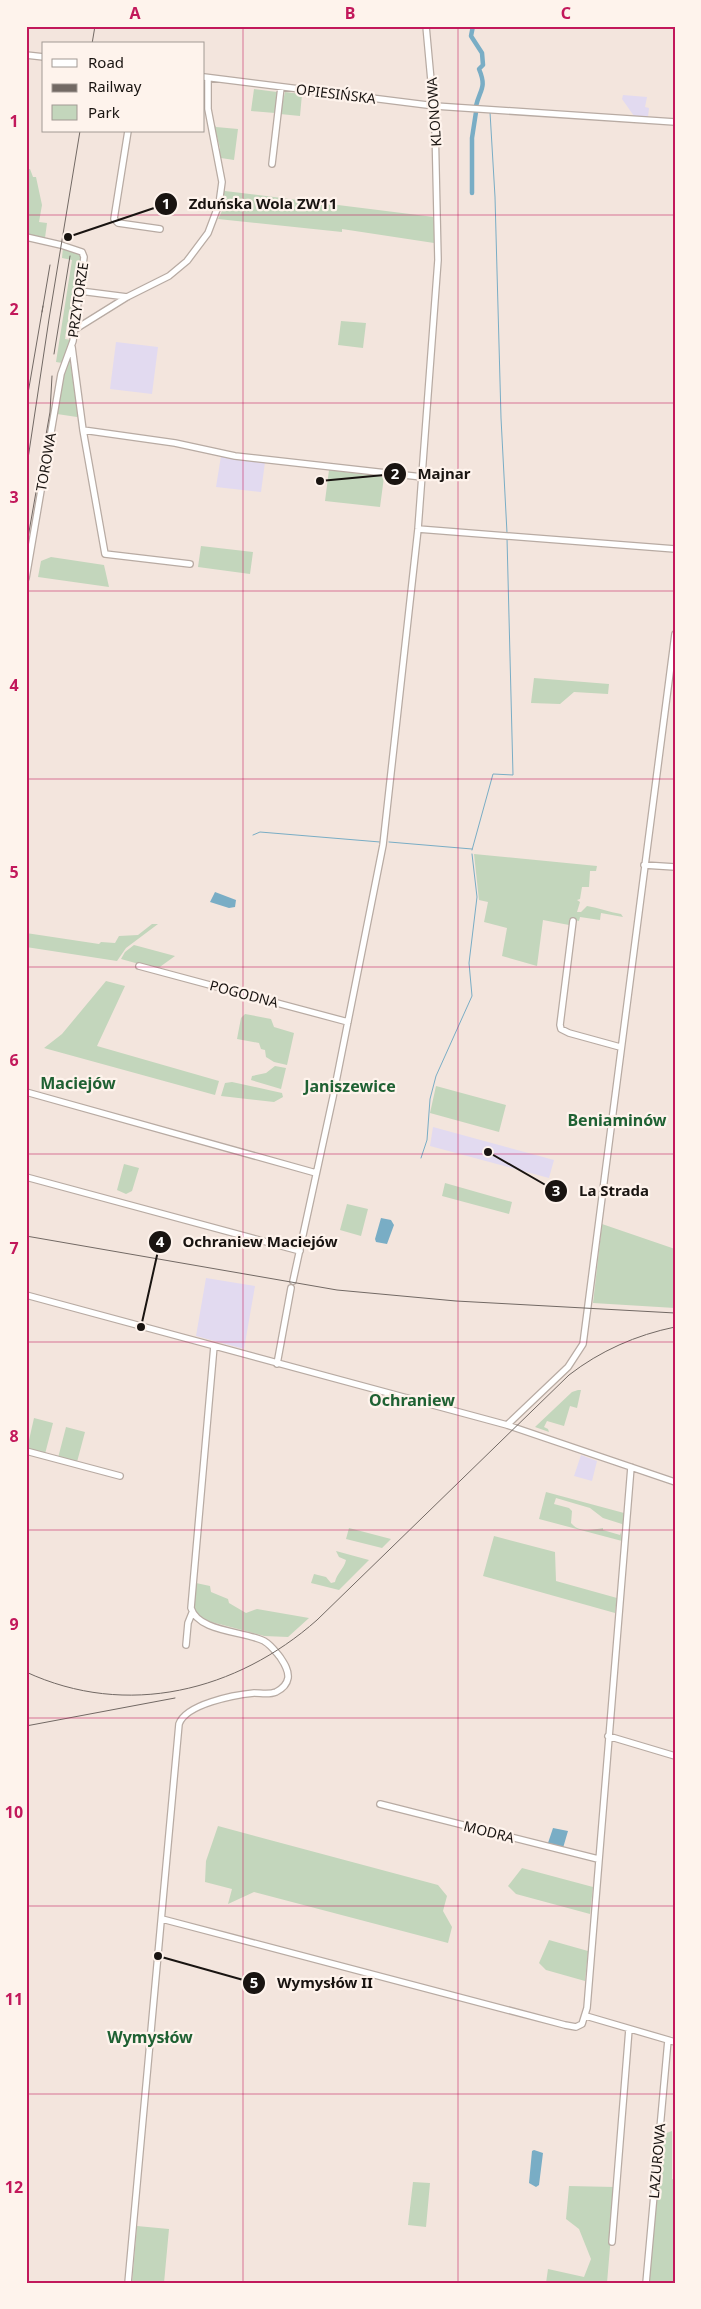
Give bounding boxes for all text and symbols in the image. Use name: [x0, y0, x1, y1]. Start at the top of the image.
text: A: [129, 2, 141, 24]
text: B: [345, 2, 355, 24]
text: C: [561, 2, 571, 24]
legend: [42, 42, 205, 132]
text: Road: [88, 52, 124, 72]
text: Railway: [88, 76, 142, 96]
street label: KLONOWA: [422, 77, 445, 147]
street label: OPIESIŃSKA: [295, 79, 377, 108]
text: Park: [88, 102, 120, 122]
text: 1: [9, 110, 19, 132]
callout: Zduńska Wola ZW11: [154, 189, 347, 219]
text: 1: [162, 193, 170, 213]
text: Zduńska Wola ZW11: [189, 193, 337, 213]
street label: PRZYTORZE: [63, 261, 92, 339]
text: 2: [9, 298, 19, 320]
street label: TOROWA: [31, 431, 60, 493]
callout: Majnar: [382, 459, 480, 489]
text: 2: [391, 463, 400, 483]
text: Majnar: [417, 463, 471, 483]
text: 3: [9, 486, 19, 508]
text: 4: [9, 674, 19, 696]
text: 5: [9, 861, 19, 883]
street label: POGODNA: [208, 975, 281, 1012]
text: 6: [9, 1049, 19, 1071]
district label: Maciejów: [40, 1072, 116, 1094]
district label: Janiszewice: [302, 1075, 396, 1097]
district label: Beniaminów: [567, 1109, 667, 1131]
callout: La Strada: [544, 1176, 659, 1206]
text: 3: [552, 1180, 560, 1200]
text: La Strada: [579, 1180, 649, 1200]
callout: Ochraniew Maciejów: [147, 1227, 347, 1257]
text: 4: [156, 1231, 165, 1251]
text: Ochraniew Maciejów: [182, 1231, 338, 1251]
text: 7: [9, 1237, 19, 1259]
district label: Ochraniew: [369, 1389, 455, 1411]
text: 8: [9, 1425, 19, 1447]
text: 9: [9, 1613, 19, 1635]
text: 10: [5, 1801, 23, 1823]
street label: MODRA: [462, 1816, 516, 1847]
callout: Wymysłów II: [242, 1968, 383, 1998]
text: 5: [250, 1972, 258, 1992]
text: Wymysłów II: [277, 1972, 373, 1992]
text: 11: [5, 1988, 23, 2010]
district label: Wymysłów: [107, 2026, 193, 2048]
street label: LAZUROWA: [644, 2123, 669, 2199]
text: 12: [5, 2176, 23, 2198]

